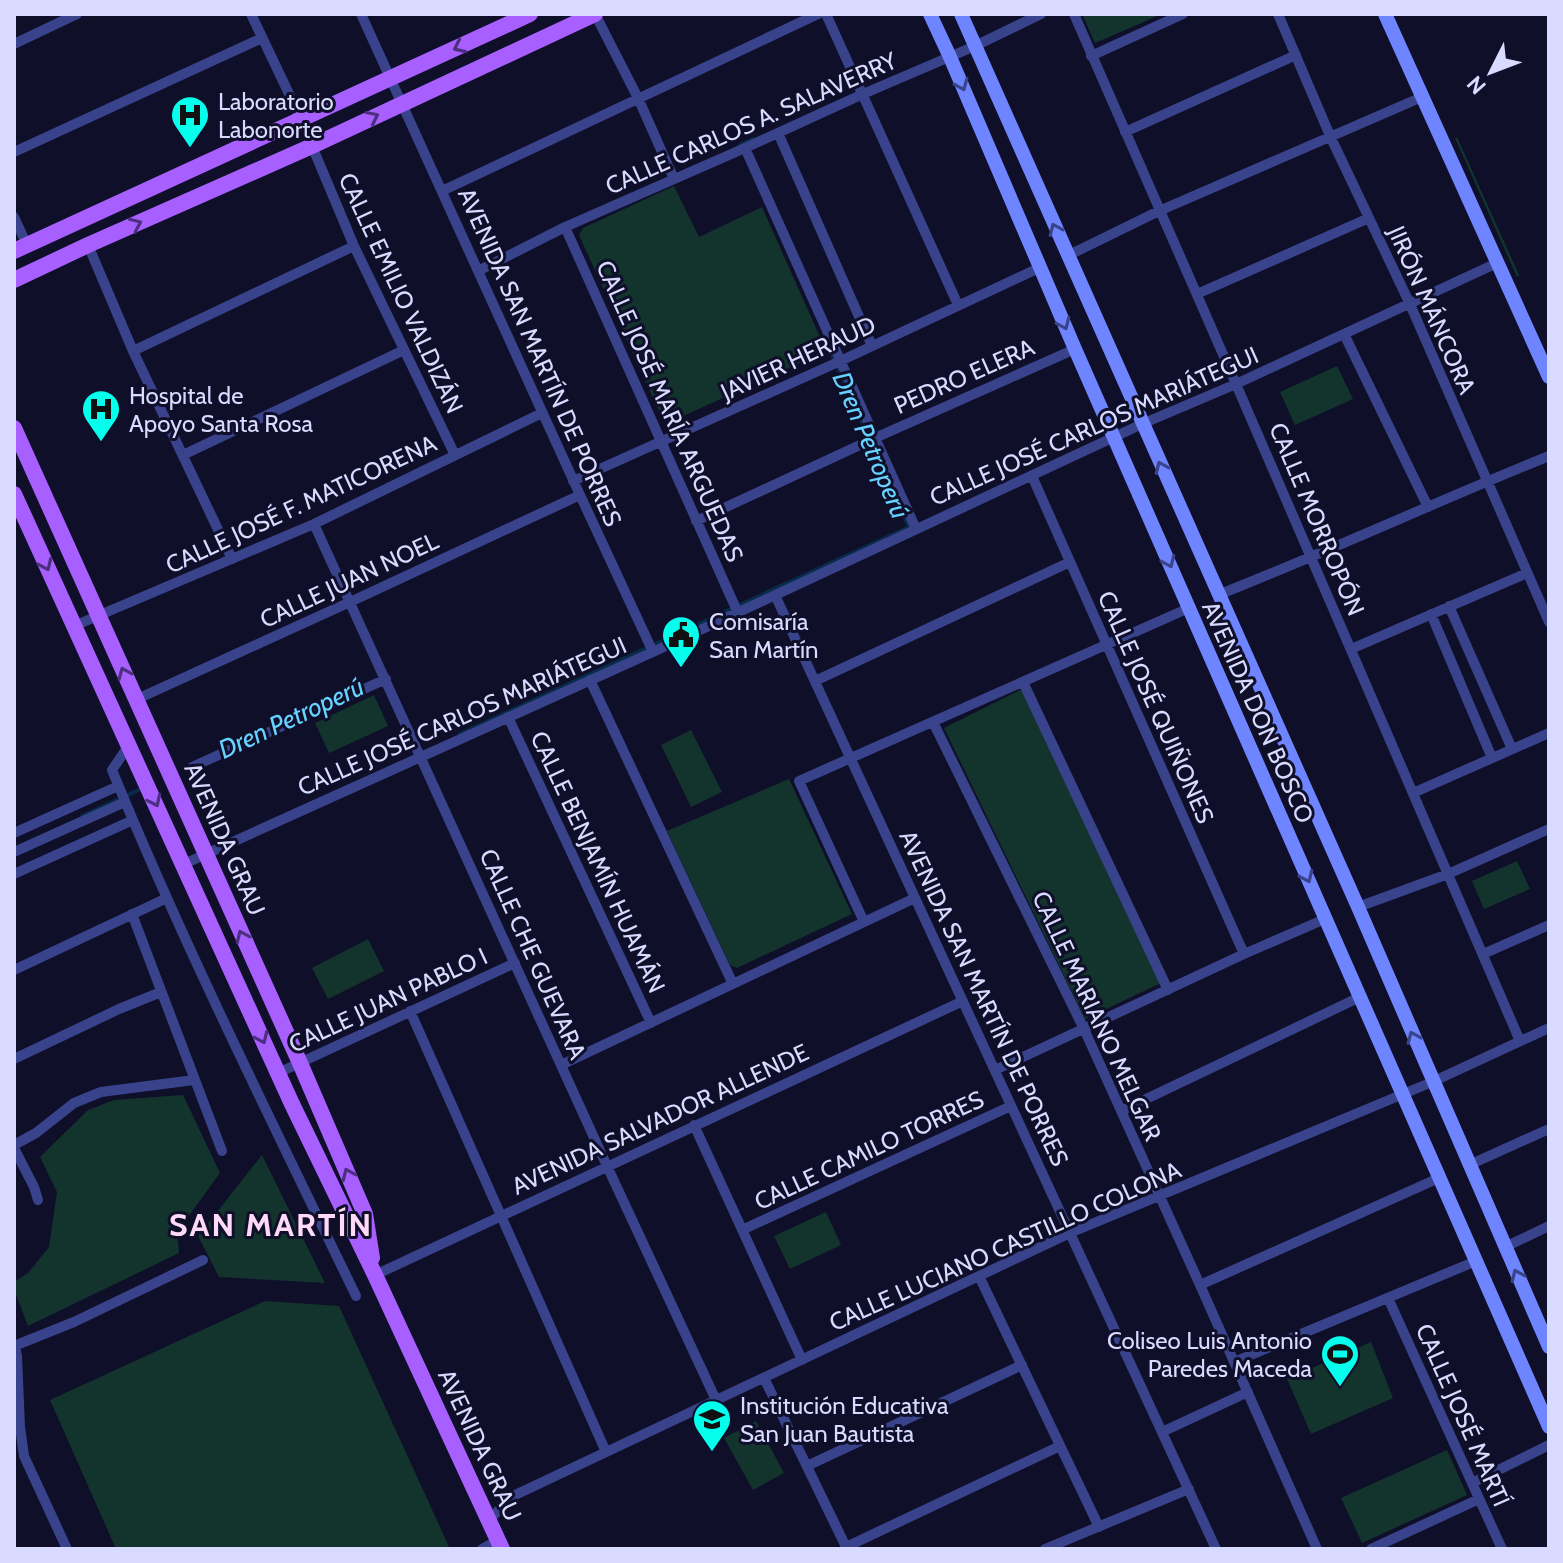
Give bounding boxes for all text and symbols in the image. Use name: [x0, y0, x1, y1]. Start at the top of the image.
north arrow: [1451, 32, 1531, 112]
one-way arrow: [453, 37, 468, 53]
street label: CALLE CARLOS A. SALAVERRY: [601, 45, 901, 200]
text: N: [1461, 70, 1492, 100]
one-way arrow: [953, 77, 969, 91]
place label: Laboratorio Labonorte: [218, 87, 334, 144]
hospital icon: Laboratorio Labonorte: [169, 94, 211, 149]
one-way arrow: [365, 111, 379, 127]
street label: CALLE EMILIO VALDIZÁN: [333, 168, 469, 418]
street label: AVENIDA SAN MARTÍN DE PORRES: [452, 183, 628, 531]
one-way arrow: [128, 218, 142, 234]
street label: JIRÓN MÁNCORA: [1382, 221, 1482, 399]
one-way arrow: [1049, 223, 1065, 237]
street label: CALLE JOSÉ MARÍA ARGUEDAS: [590, 256, 750, 566]
street label: JAVIER HERAUD: [715, 309, 880, 407]
one-way arrow: [1054, 316, 1070, 331]
street label: PEDRO ELERA: [889, 332, 1039, 420]
street label: CALLE JOSÉ CARLOS MARIÁTEGUI: [925, 340, 1263, 512]
water label: Dren Petroperú: [826, 367, 916, 524]
place label: Hospital de Apoyo Santa Rosa: [129, 381, 313, 438]
hospital icon: Hospital de Apoyo Santa Rosa: [80, 388, 122, 443]
street label: CALLE MORROPÓN: [1263, 418, 1371, 620]
street label: CALLE JOSÉ F. MATICORENA: [161, 428, 441, 580]
one-way arrow: [1154, 460, 1170, 475]
street label: CALLE JUAN NOEL: [255, 526, 443, 634]
one-way arrow: [1159, 554, 1175, 569]
one-way arrow: [37, 557, 53, 571]
street label: CALLE JOSÉ QUIÑONES: [1092, 586, 1220, 828]
street label: AVENIDA DON BOSCO: [1196, 597, 1320, 827]
place label: Comisaría San Martín: [709, 607, 818, 664]
public building icon: Comisaría San Martín: [660, 614, 702, 669]
street label: CALLE JOSÉ CARLOS MARIÁTEGUI: [293, 630, 631, 802]
one-way arrow: [117, 667, 133, 682]
water label: Dren Petroperú: [213, 670, 369, 766]
street label: CALLE BENJAMÍN HUAMÁN: [525, 727, 671, 997]
street label: AVENIDA GRAU: [178, 758, 272, 920]
one-way arrow: [145, 793, 161, 808]
street label: AVENIDA SAN MARTÍN DE PORRES: [893, 825, 1075, 1171]
street label: CALLE CHE GUEVARA: [474, 844, 593, 1064]
one-way arrow: [1297, 869, 1313, 884]
street label: CALLE MARIANO MELGAR: [1026, 887, 1168, 1146]
one-way arrow: [236, 930, 252, 944]
street label: CALLE JUAN PABLO I: [284, 941, 492, 1059]
one-way arrow: [253, 1030, 269, 1044]
one-way arrow: [1407, 1031, 1423, 1045]
street label: AVENIDA SALVADOR ALLENDE: [507, 1037, 813, 1201]
street label: CALLE CAMILO TORRES: [750, 1084, 988, 1216]
street label: CALLE LUCIANO CASTILLO COLONA: [825, 1155, 1186, 1337]
one-way arrow: [341, 1167, 357, 1182]
district label: SAN MARTÍN: [169, 1205, 373, 1244]
one-way arrow: [1511, 1269, 1527, 1284]
street label: CALLE JOSÉ MARTÍ: [1410, 1319, 1516, 1511]
place label: Coliseo Luis Antonio Paredes Maceda: [1107, 1326, 1312, 1383]
sports icon: Coliseo Luis Antonio Paredes Maceda: [1319, 1333, 1361, 1388]
street label: AVENIDA GRAU: [432, 1364, 528, 1526]
place label: Institución Educativa San Juan Bautista: [740, 1391, 949, 1448]
school or university icon: Institución Educativa San Juan Bautista: [691, 1398, 733, 1453]

